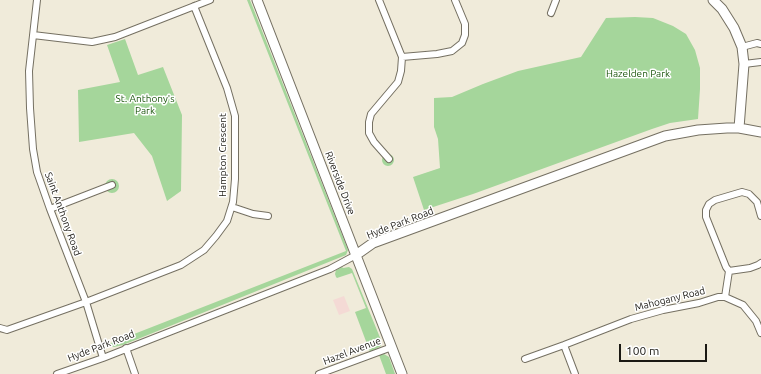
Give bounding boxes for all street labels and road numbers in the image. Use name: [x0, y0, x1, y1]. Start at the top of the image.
street label: Hampton Crescent: [217, 113, 229, 197]
street label: Riverside Drive: [322, 150, 358, 216]
street label: Saint Anthony Road: [42, 170, 84, 258]
street label: Hyde Park Road: [365, 205, 435, 241]
street label: Mahogany Road: [634, 284, 706, 314]
street label: Hyde Park Road: [66, 328, 136, 364]
street label: Hazel Avenue: [321, 335, 383, 367]

